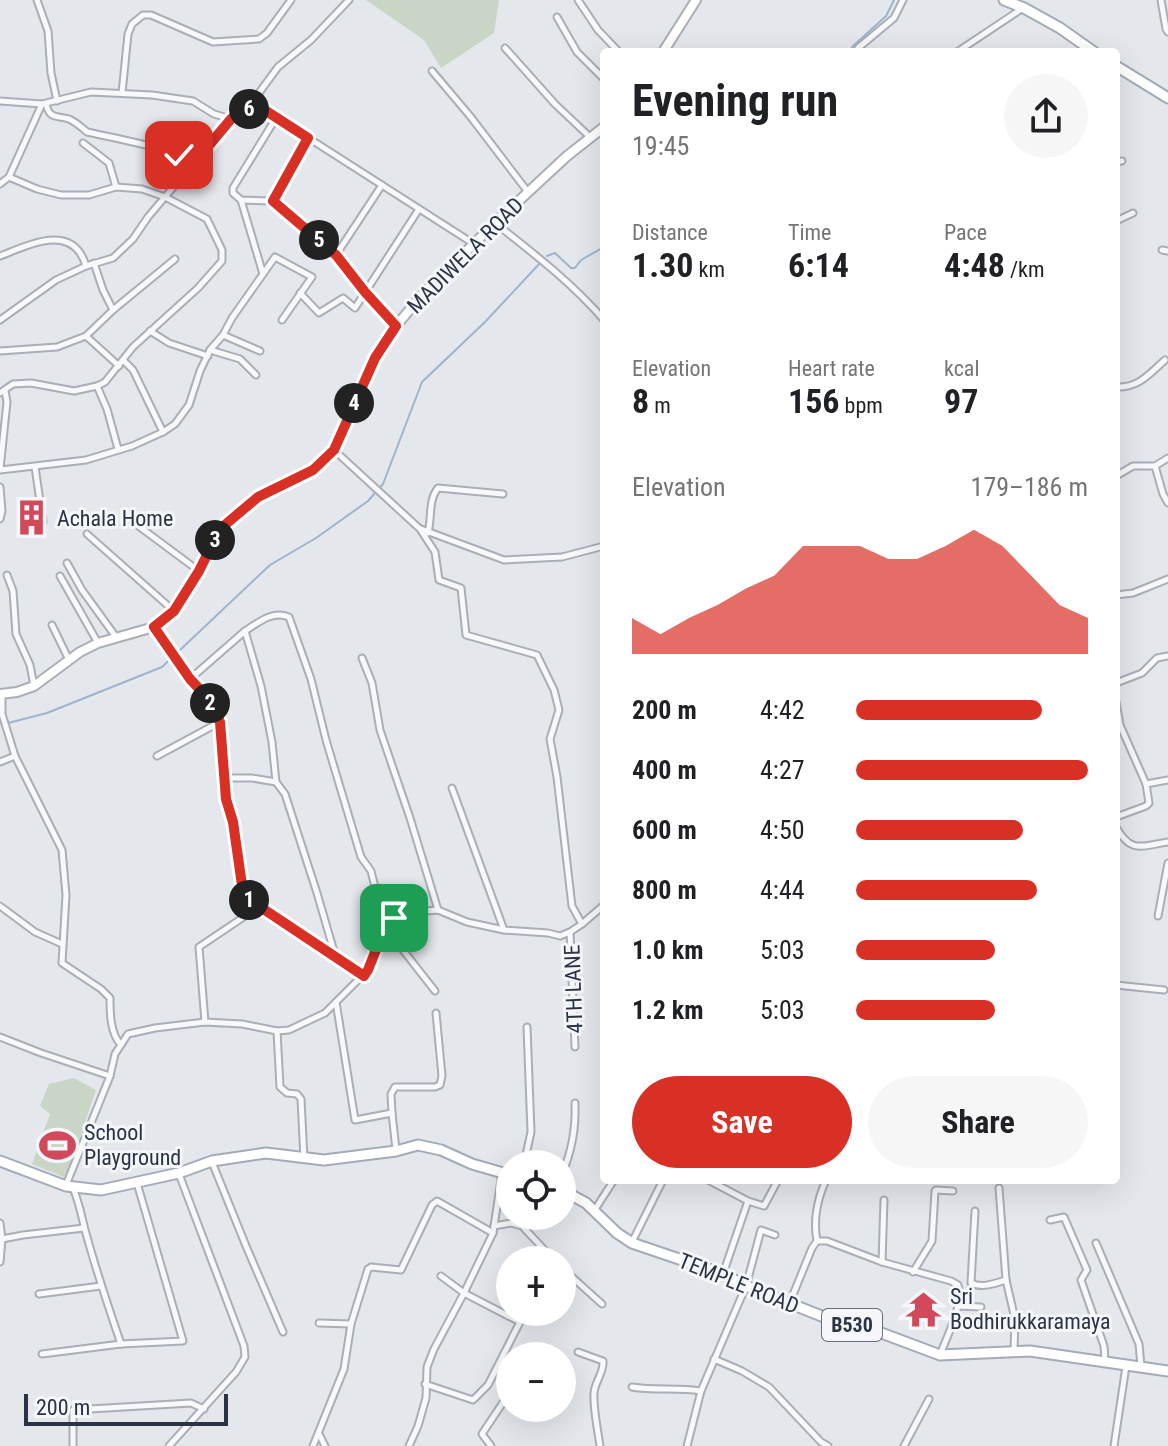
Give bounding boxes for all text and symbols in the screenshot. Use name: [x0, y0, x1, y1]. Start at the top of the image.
button: share: [1004, 74, 1088, 158]
text: Evening run: [632, 75, 838, 127]
pin: 6: [229, 89, 269, 129]
text: 6: [243, 96, 255, 121]
pin: [145, 121, 213, 189]
text: 19:45: [632, 131, 689, 161]
icon: check: [157, 133, 201, 177]
street label: MADIWELA ROAD: [402, 192, 528, 318]
pin: 5: [299, 220, 339, 260]
text: Distance: [632, 220, 708, 245]
text: Time: [788, 220, 831, 245]
text: Pace: [944, 220, 987, 245]
text: 5: [313, 227, 325, 252]
text: 1.30: [632, 245, 693, 285]
text: 6:14: [788, 245, 849, 285]
text: 4:48: [944, 245, 1005, 285]
text: km: [693, 257, 725, 282]
text: /km: [1005, 257, 1045, 282]
text: Elevation: [632, 356, 711, 381]
text: Heart rate: [788, 356, 875, 381]
text: kcal: [944, 356, 979, 381]
text: 8: [632, 381, 649, 421]
text: 156: [788, 381, 840, 421]
text: 97: [944, 381, 978, 421]
pin: 4: [334, 383, 374, 423]
text: 4: [348, 390, 360, 415]
text: m: [649, 393, 671, 418]
text: bpm: [840, 393, 883, 418]
text: Elevation: [632, 472, 726, 502]
text: 179–186 m: [971, 472, 1088, 502]
building icon: Achala Home: [12, 499, 50, 537]
place label: Achala Home: [57, 506, 173, 531]
pin: 3: [195, 520, 235, 560]
text: 3: [209, 527, 221, 552]
pin: 2: [190, 683, 230, 723]
text: 2: [204, 690, 216, 715]
text: 200 m: [632, 695, 697, 725]
text: 4:42: [760, 695, 805, 725]
text: 400 m: [632, 755, 697, 785]
text: 4:27: [760, 755, 805, 785]
text: 600 m: [632, 815, 697, 845]
text: 4:50: [760, 815, 805, 845]
text: 800 m: [632, 875, 697, 905]
text: 4:44: [760, 875, 805, 905]
pin: 1: [229, 880, 269, 920]
pin: [360, 884, 428, 952]
text: 1: [243, 887, 255, 912]
icon: arrive: [372, 896, 416, 940]
text: 1.0 km: [632, 935, 704, 965]
text: 5:03: [760, 935, 805, 965]
street label: 4TH LANE: [559, 944, 588, 1034]
text: 1.2 km: [632, 995, 704, 1025]
text: 5:03: [760, 995, 805, 1025]
button: Save: [632, 1076, 852, 1168]
button: Share: [868, 1076, 1088, 1168]
place label: School Playground: [84, 1120, 181, 1170]
sports icon: School Playground: [39, 1126, 77, 1164]
map controls: [496, 1150, 576, 1422]
button: locate: [496, 1150, 576, 1230]
button: +: [496, 1246, 576, 1326]
street label: TEMPLE ROAD: [675, 1248, 803, 1319]
place label: Sri Bodhirukkaramaya: [950, 1284, 1111, 1334]
temple icon: Sri Bodhirukkaramaya: [905, 1290, 943, 1328]
road number: B530: [822, 1309, 882, 1341]
button: −: [496, 1342, 576, 1422]
scale bar: [24, 1390, 228, 1426]
text: 200 m: [36, 1395, 90, 1420]

